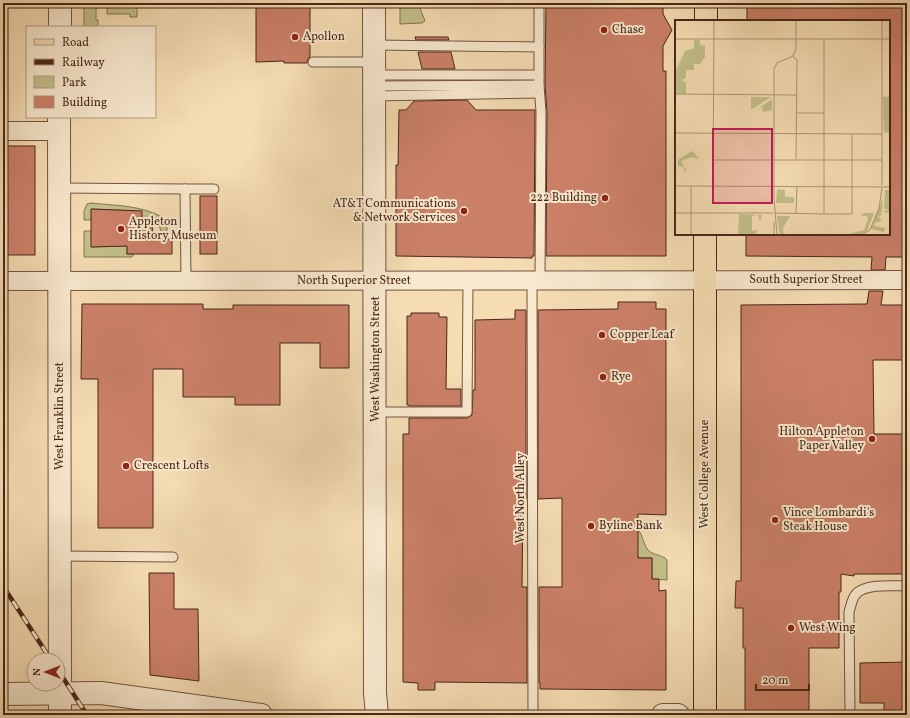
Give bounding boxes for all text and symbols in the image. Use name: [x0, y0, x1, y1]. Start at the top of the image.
inset map: [675, 20, 890, 235]
place label: Chase: [612, 22, 644, 38]
marker: Chase: [599, 25, 609, 35]
legend: [26, 26, 156, 118]
place label: Apollon: [303, 29, 345, 45]
marker: Apollon: [290, 32, 300, 42]
text: Road: [62, 35, 89, 51]
text: Railway: [62, 55, 105, 71]
text: Park: [62, 75, 87, 91]
text: Building: [62, 95, 107, 111]
place label: 222 Building: [530, 190, 597, 206]
marker: 222 Building: [600, 193, 610, 203]
place label: AT&T Communications & Network Services: [333, 196, 456, 226]
marker: AT&T Communications & Network Services: [459, 206, 469, 216]
place label: Appleton History Museum: [129, 214, 217, 244]
marker: Appleton History Museum: [116, 224, 126, 234]
street label: South Superior Street: [749, 272, 863, 288]
street label: North Superior Street: [297, 273, 411, 289]
street label: West Washington Street: [368, 296, 384, 422]
place label: Copper Leaf: [610, 327, 675, 343]
marker: Copper Leaf: [597, 330, 607, 340]
street label: West Franklin Street: [52, 362, 68, 470]
place label: Rye: [611, 369, 631, 385]
marker: Rye: [598, 372, 608, 382]
street label: West College Avenue: [697, 419, 713, 528]
place label: Hilton Appleton Paper Valley: [779, 424, 864, 454]
marker: Hilton Appleton Paper Valley: [867, 434, 877, 444]
street label: West North Alley: [513, 452, 529, 543]
place label: Crescent Lofts: [134, 458, 209, 474]
marker: Crescent Lofts: [121, 461, 131, 471]
place label: Vince Lombardi's Steak House: [783, 505, 874, 535]
marker: Vince Lombardi's Steak House: [770, 515, 780, 525]
place label: Byline Bank: [599, 518, 663, 534]
marker: Byline Bank: [586, 521, 596, 531]
place label: West Wing: [799, 620, 856, 636]
marker: West Wing: [786, 623, 796, 633]
north arrow: [26, 652, 66, 692]
scale bar: [756, 666, 809, 692]
text: N: [30, 668, 45, 676]
text: 20 m: [762, 673, 789, 689]

